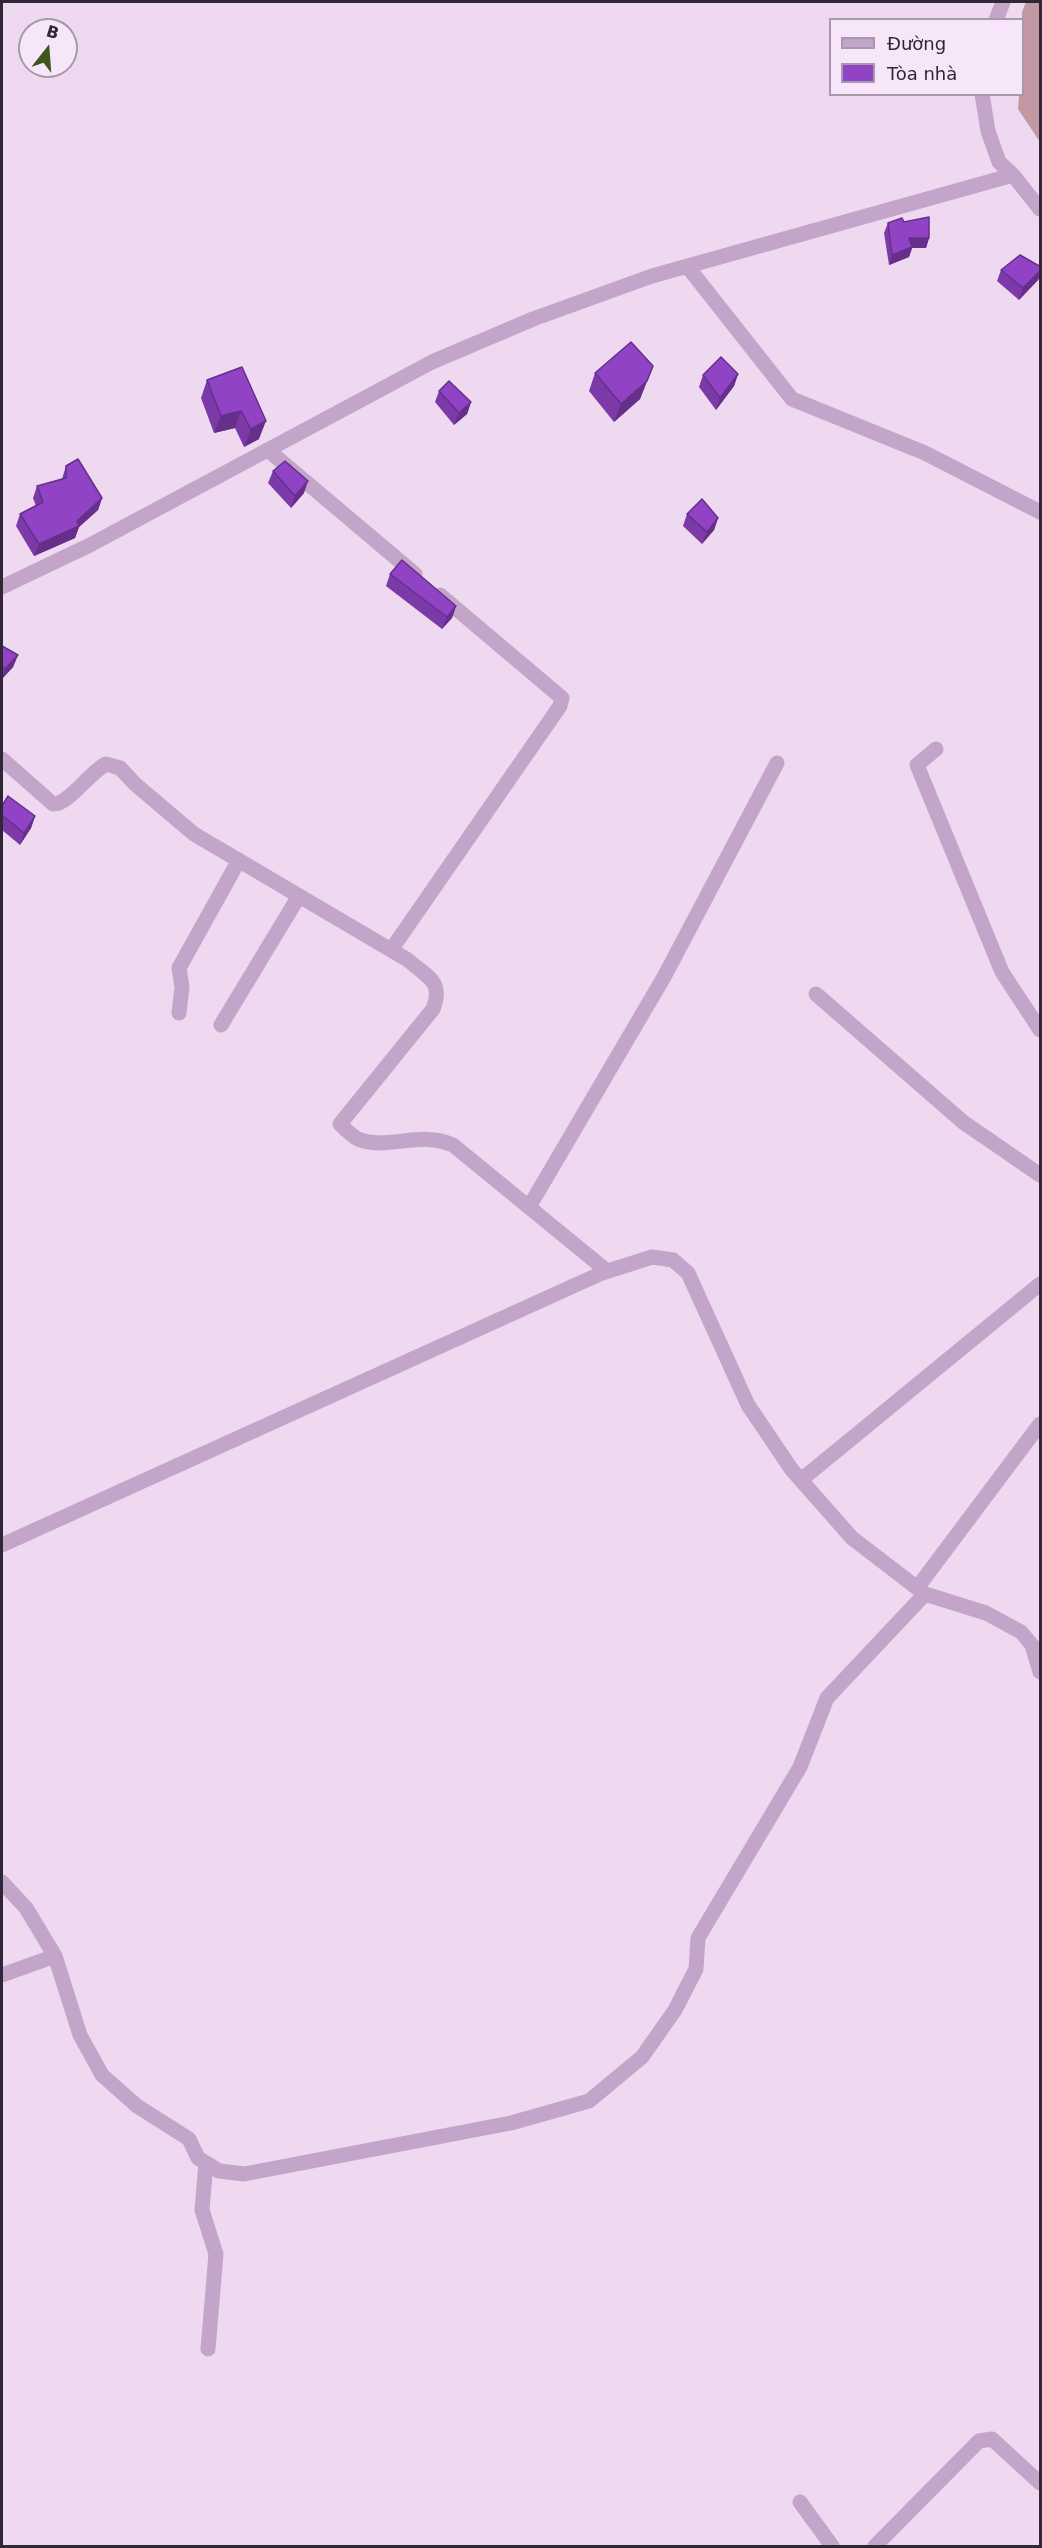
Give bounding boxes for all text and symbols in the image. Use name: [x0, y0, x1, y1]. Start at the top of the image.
north arrow: [18, 18, 78, 78]
legend: [829, 18, 1024, 96]
text: B: [44, 21, 61, 43]
text: Đường: [887, 33, 946, 54]
text: Tòa nhà: [887, 63, 957, 84]

